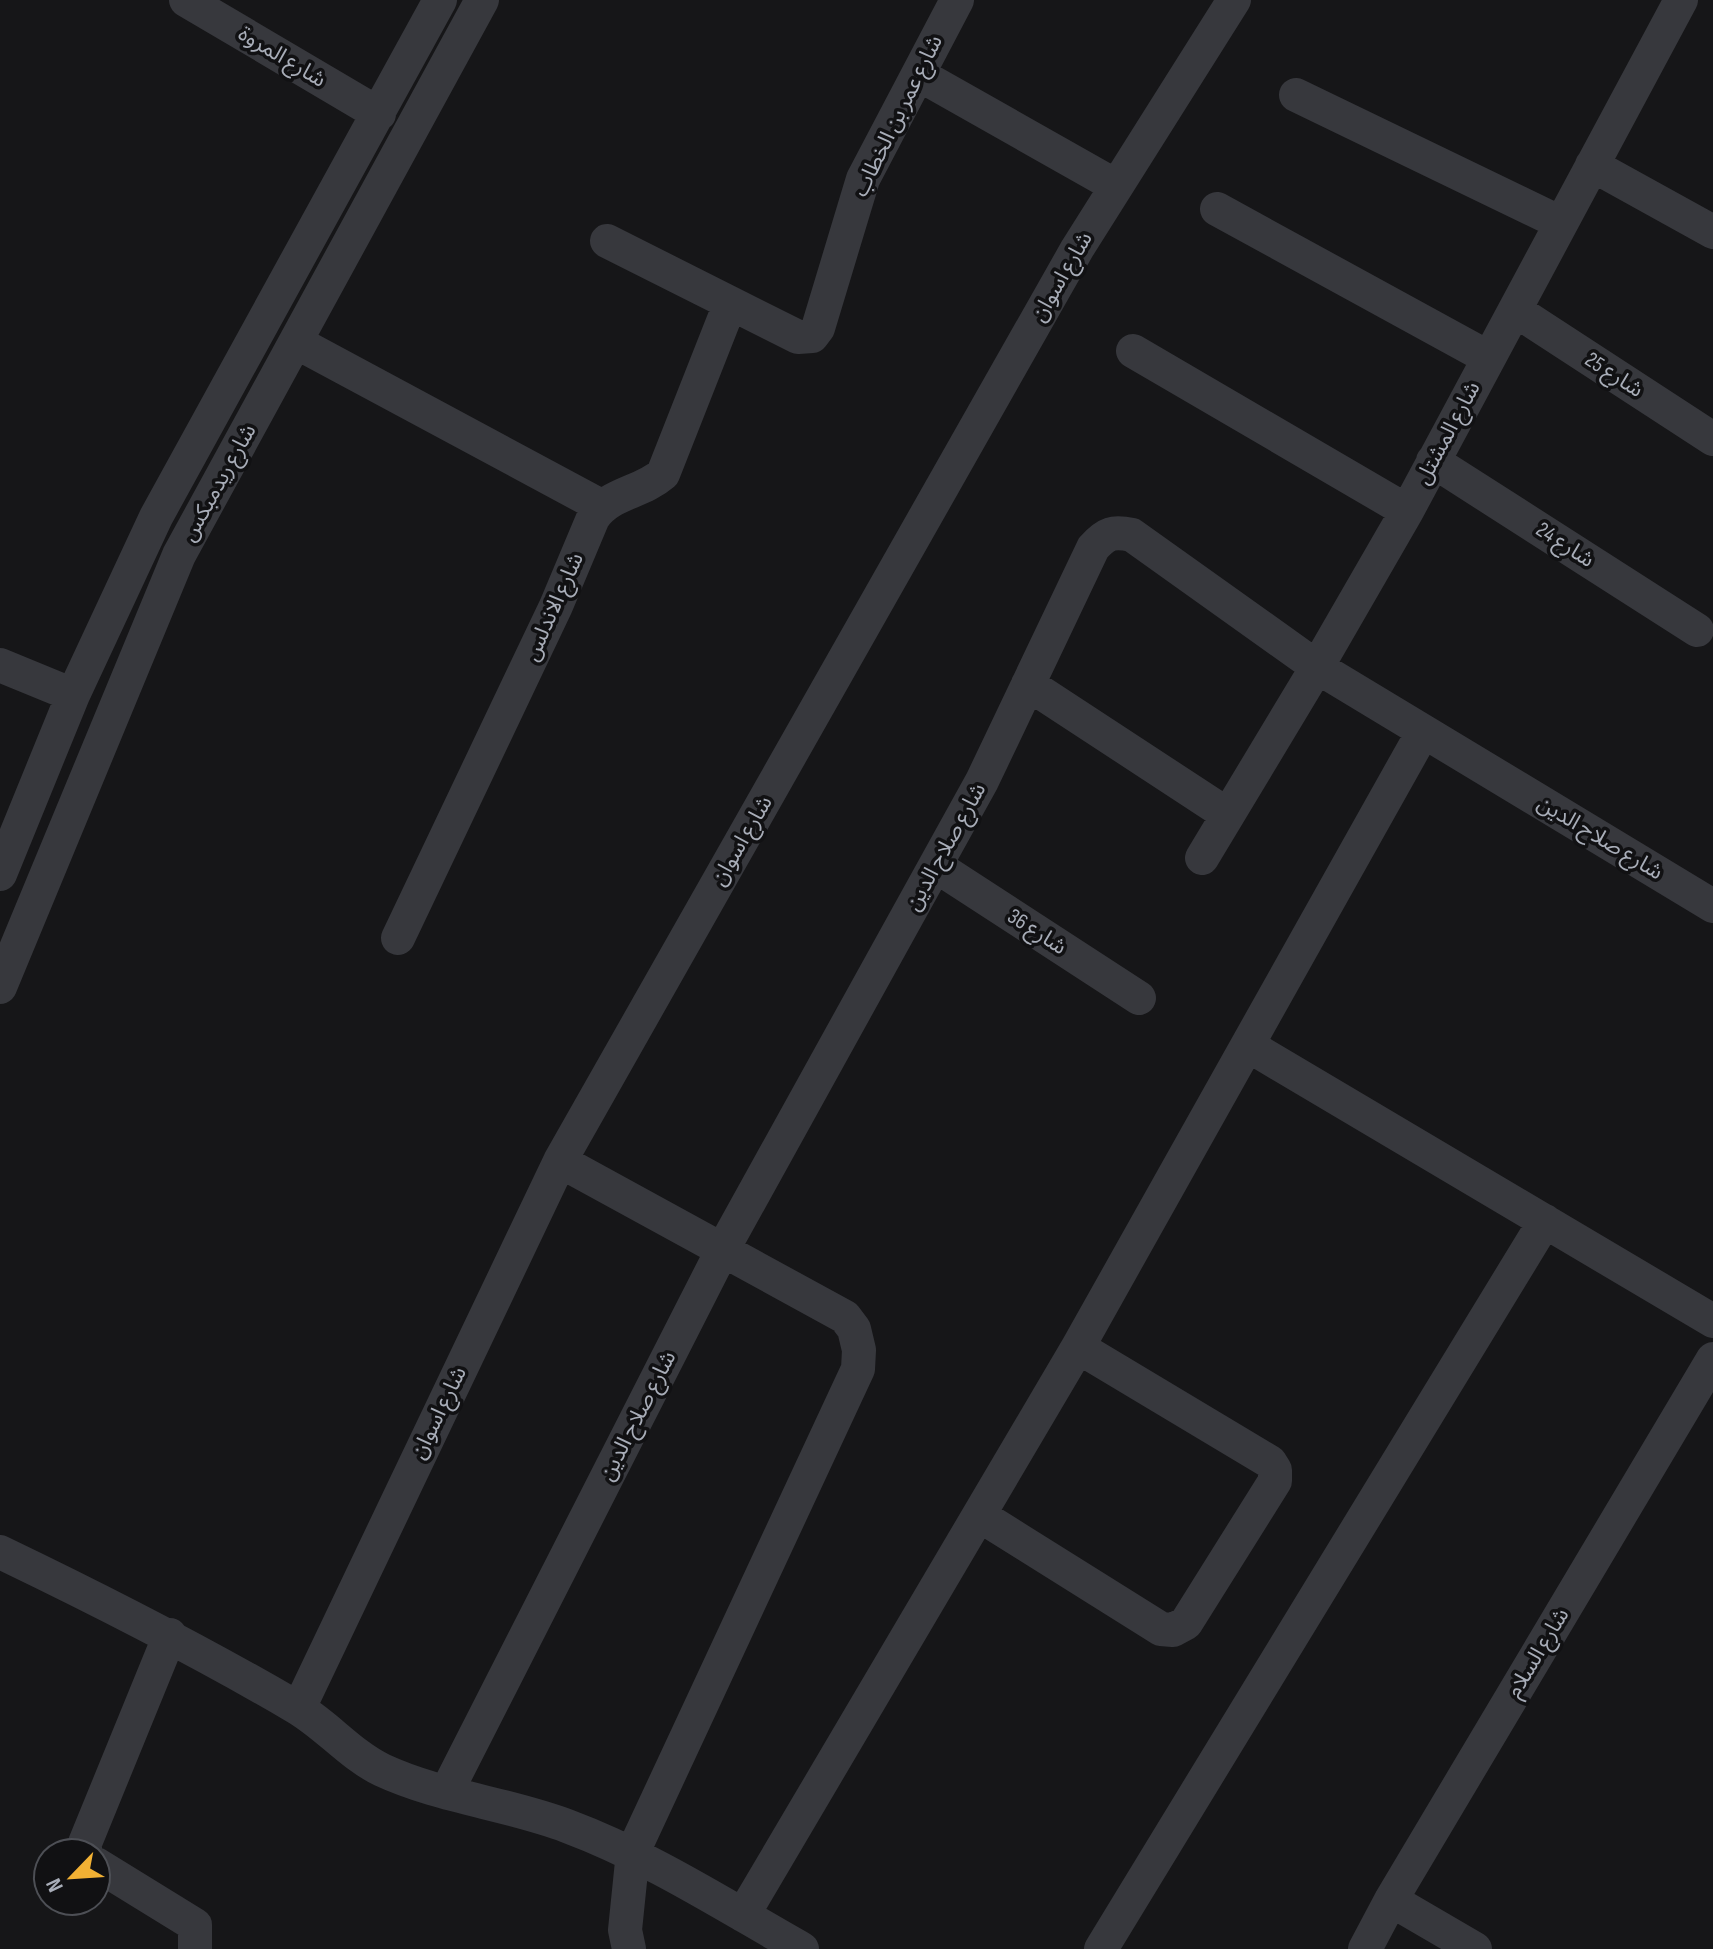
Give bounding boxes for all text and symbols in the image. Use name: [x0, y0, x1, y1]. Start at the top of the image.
street label: شارع المروة: [232, 20, 331, 95]
street label: شارع عمر بن الخطاب: [847, 31, 951, 202]
street label: شارع اسوان: [1025, 227, 1100, 328]
street label: شارع 25: [1579, 346, 1648, 406]
street label: شارع المشتل: [1410, 377, 1488, 490]
street label: شارع ريدمبكس: [176, 419, 264, 547]
street label: شارع 24: [1529, 516, 1599, 576]
street label: شارع الاندلس: [518, 549, 592, 666]
street label: شارع صلاح الدين: [900, 778, 994, 917]
street label: شارع صلاح الدين: [1531, 790, 1668, 888]
street label: شارع اسوان: [705, 791, 780, 892]
street label: شارع 36: [1001, 903, 1072, 963]
street label: شارع صلاح الدين: [594, 1346, 684, 1486]
street label: شارع اسوان: [405, 1362, 475, 1465]
street label: شارع السلام: [1501, 1603, 1577, 1704]
north arrow: [32, 1837, 112, 1917]
text: N: [41, 1874, 70, 1896]

